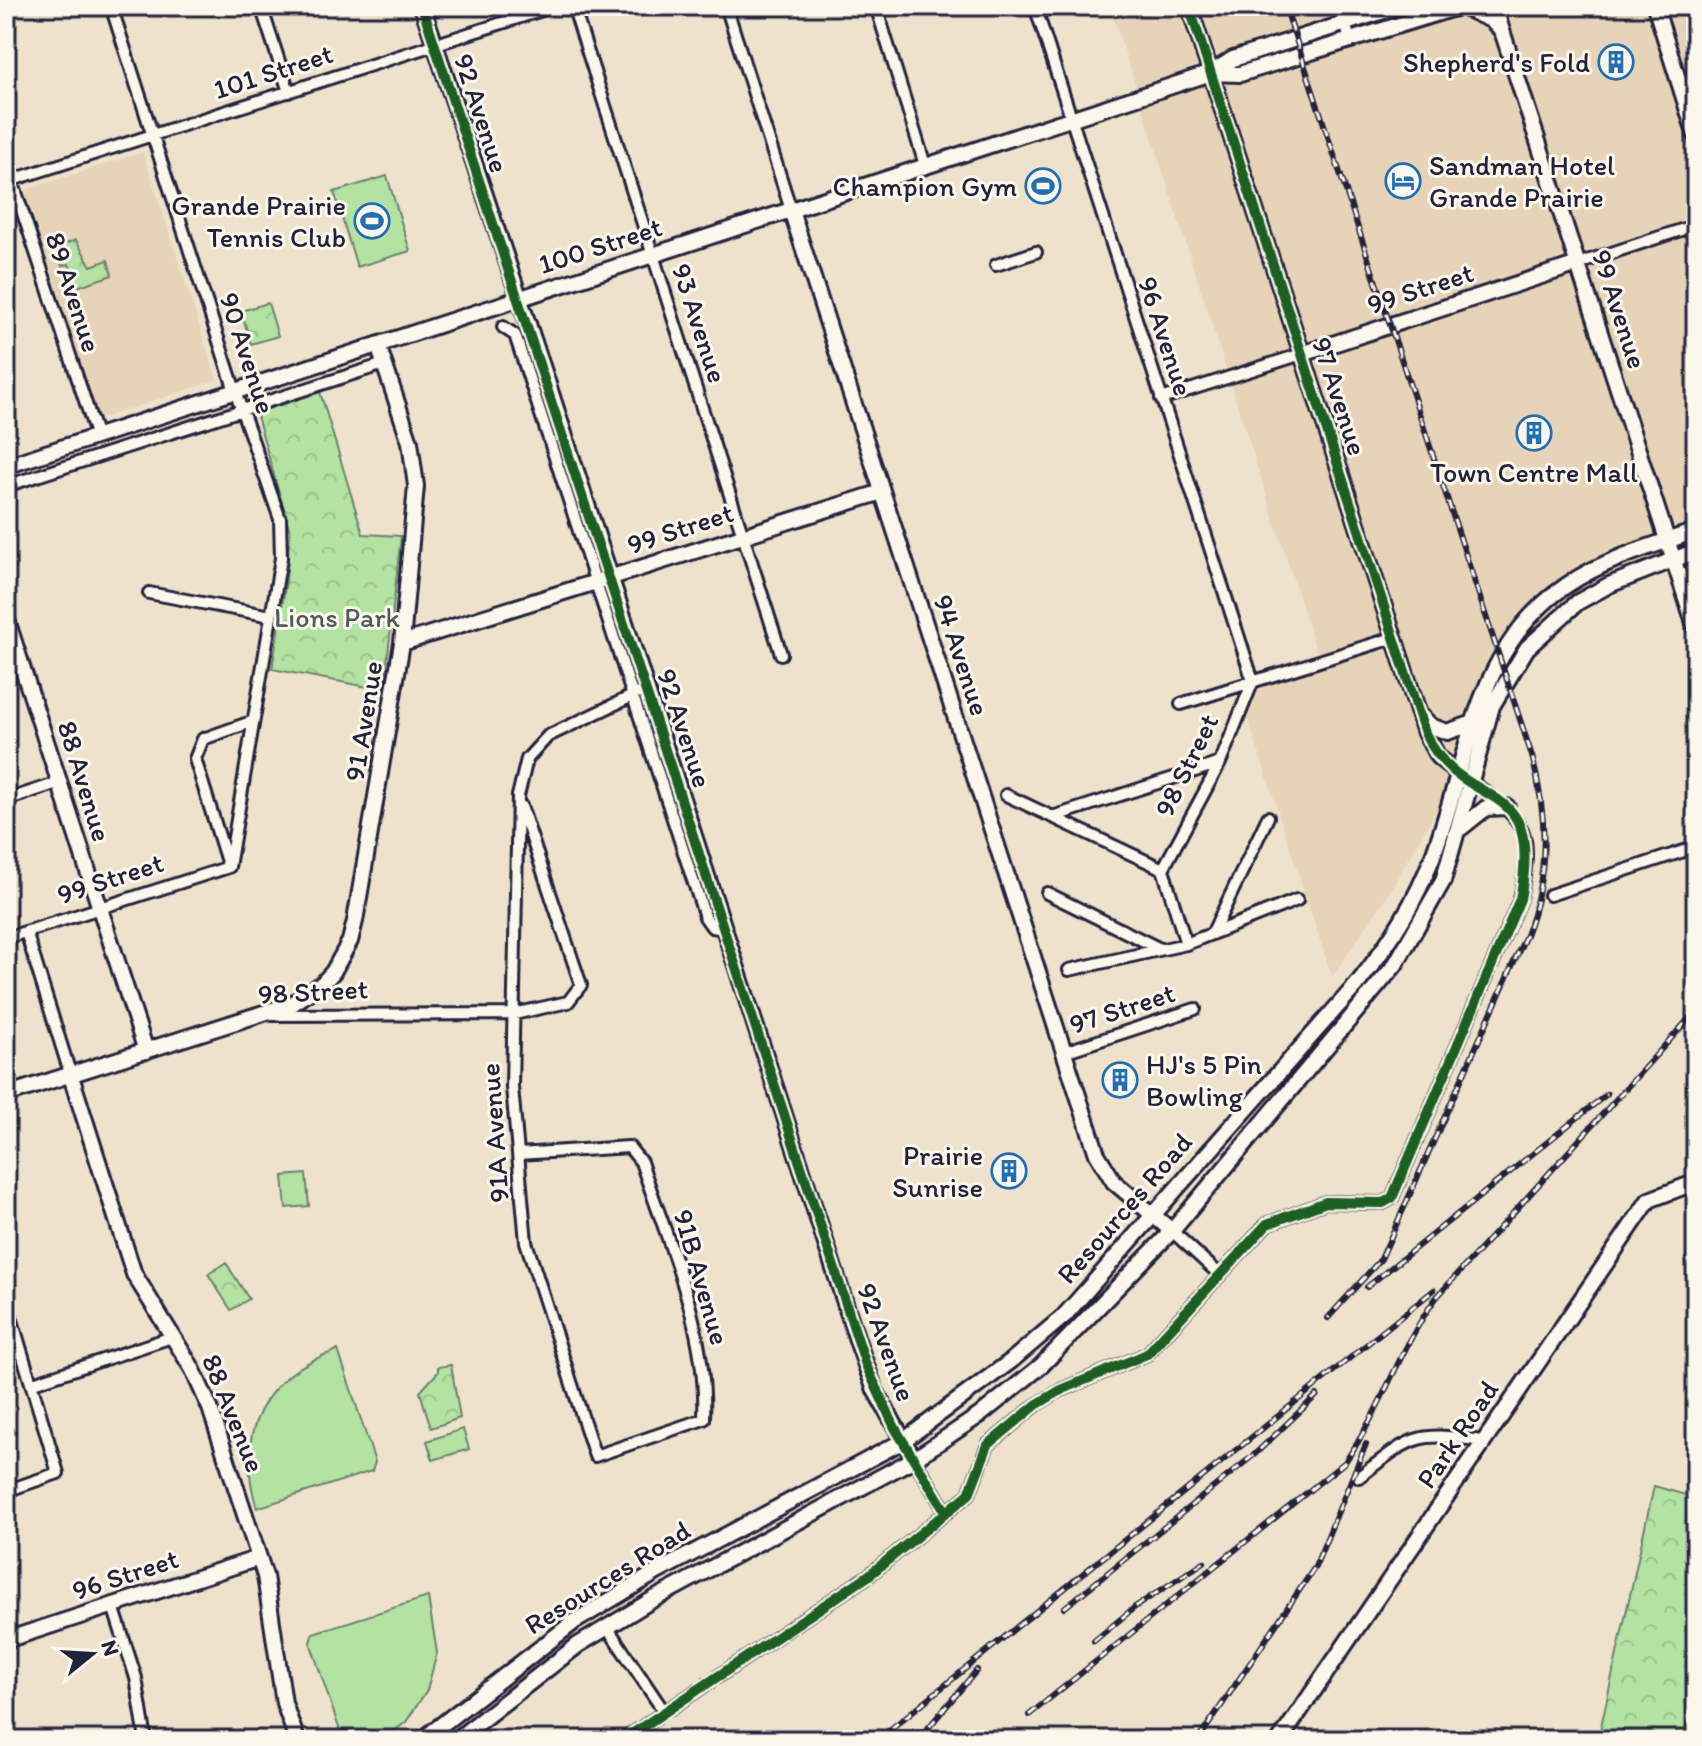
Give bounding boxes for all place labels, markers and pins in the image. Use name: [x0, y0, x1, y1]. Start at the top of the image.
building icon: Shepherd's Fold: [1597, 43, 1635, 81]
place label: Shepherd's Fold: [1403, 45, 1590, 79]
place label: Sandman Hotel Grande Prairie: [1429, 148, 1615, 214]
hotel icon: Sandman Hotel Grande Prairie: [1384, 162, 1422, 200]
sports icon: Champion Gym: [1024, 167, 1062, 205]
place label: Champion Gym: [832, 169, 1017, 203]
place label: Grande Prairie Tennis Club: [171, 188, 346, 254]
sports icon: Grande Prairie Tennis Club: [353, 202, 391, 240]
building icon: Town Centre Mall: [1515, 414, 1553, 452]
place label: Town Centre Mall: [1430, 455, 1638, 489]
place label: HJ's 5 Pin Bowling: [1146, 1047, 1262, 1113]
building icon: HJ's 5 Pin Bowling: [1101, 1061, 1139, 1099]
place label: Prairie Sunrise: [892, 1138, 983, 1204]
building icon: Prairie Sunrise: [990, 1152, 1028, 1190]

